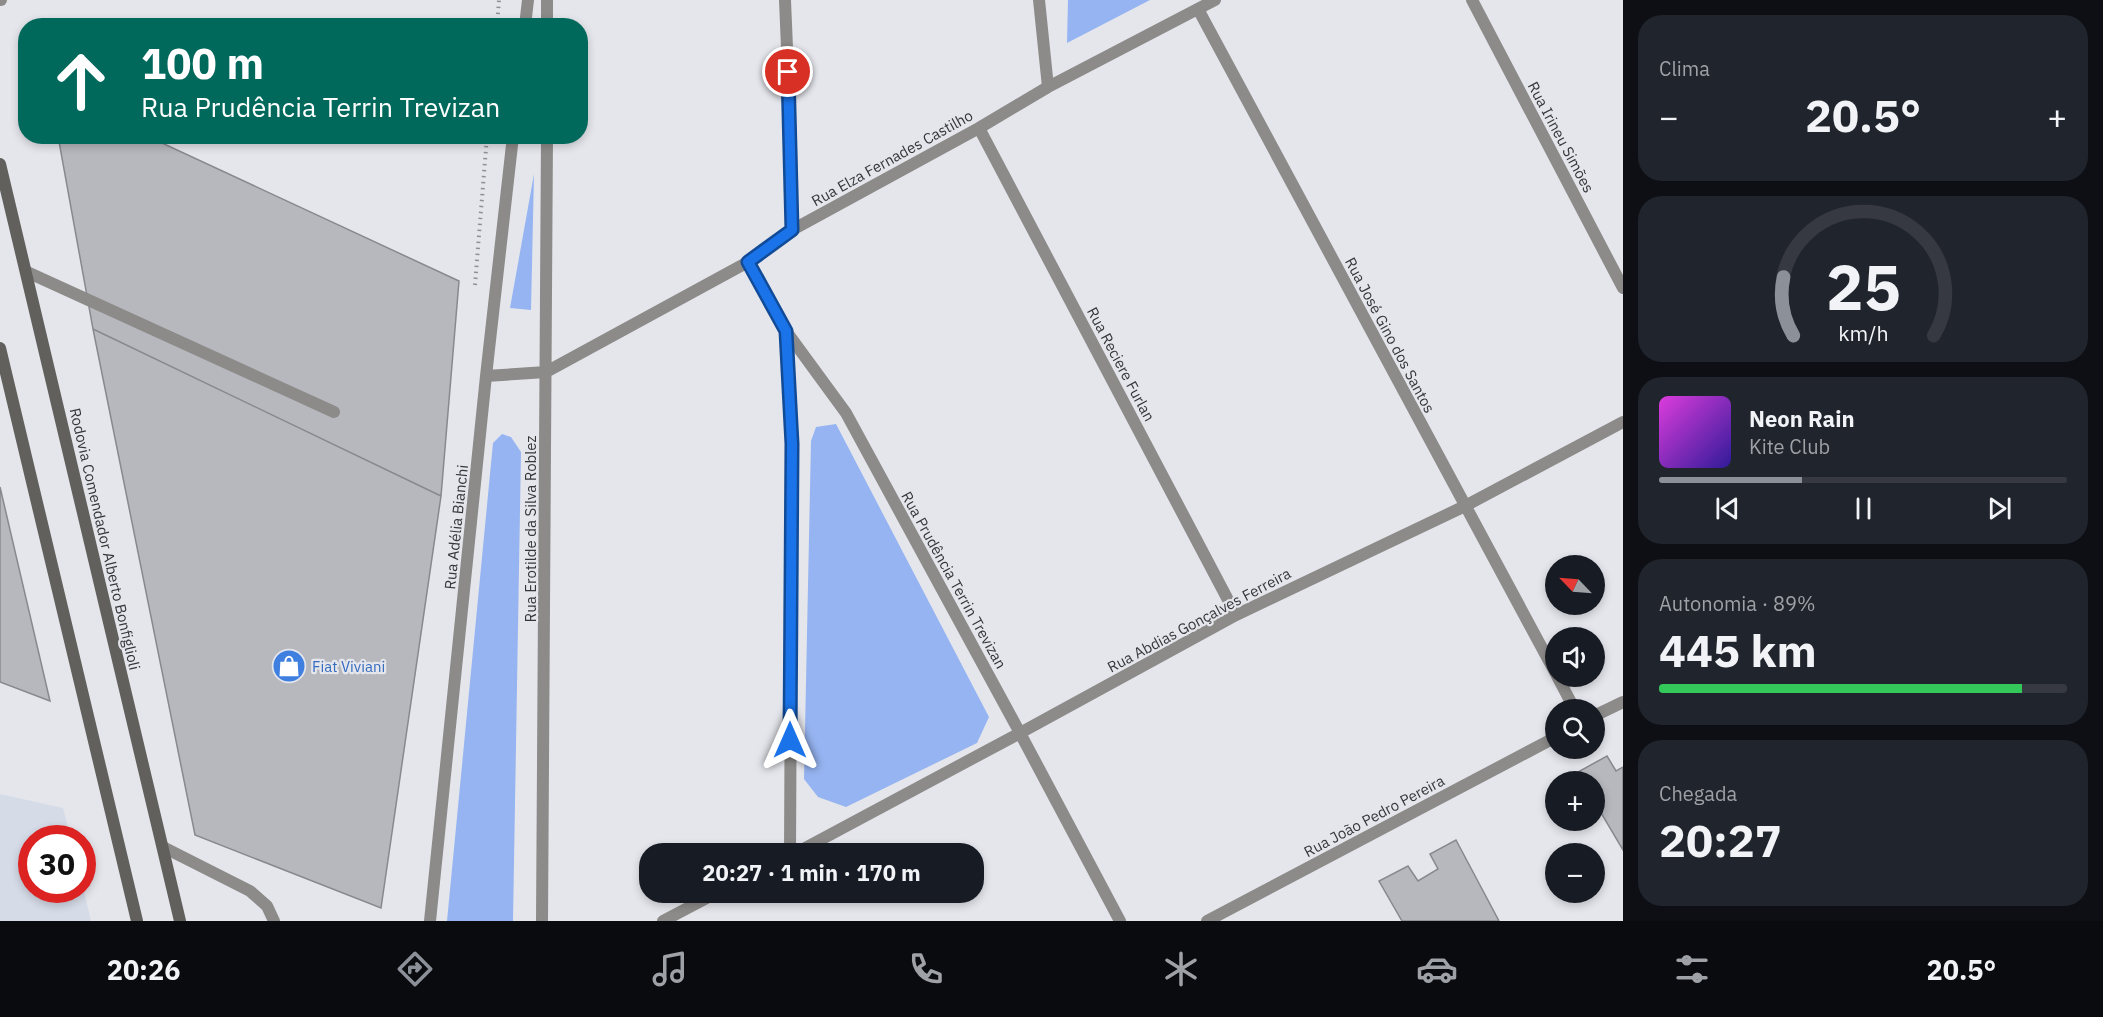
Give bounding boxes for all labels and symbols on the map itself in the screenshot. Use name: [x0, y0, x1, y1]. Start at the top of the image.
pin: [762, 46, 813, 97]
street label: Rua Irineu Simões: [1524, 78, 1598, 196]
street label: Rua Elza Fernades Castilho: [808, 106, 976, 210]
street label: Rua José Gino dos Santos: [1341, 254, 1439, 416]
street label: Rua Reciere Furlan: [1083, 304, 1159, 424]
street label: Rodovia Comendador Alberto Bonfiglioli: [66, 406, 144, 672]
street label: Rua Erotilde da Silva Roblez: [521, 435, 540, 622]
street label: Rua Adélia Bianchi: [440, 464, 472, 590]
street label: Rua Prudência Terrin Trevizan: [897, 488, 1011, 672]
north arrow: [1545, 555, 1605, 615]
street label: Rua Abdias Gonçalves Ferreira: [1104, 563, 1294, 677]
shop icon: Fiat Viviani: [271, 648, 307, 684]
place label: Fiat Viviani: [312, 657, 385, 676]
position arrow: [758, 708, 822, 772]
street label: Rua João Pedro Pereira: [1300, 771, 1448, 861]
speed limit sign: 30: [18, 825, 96, 903]

